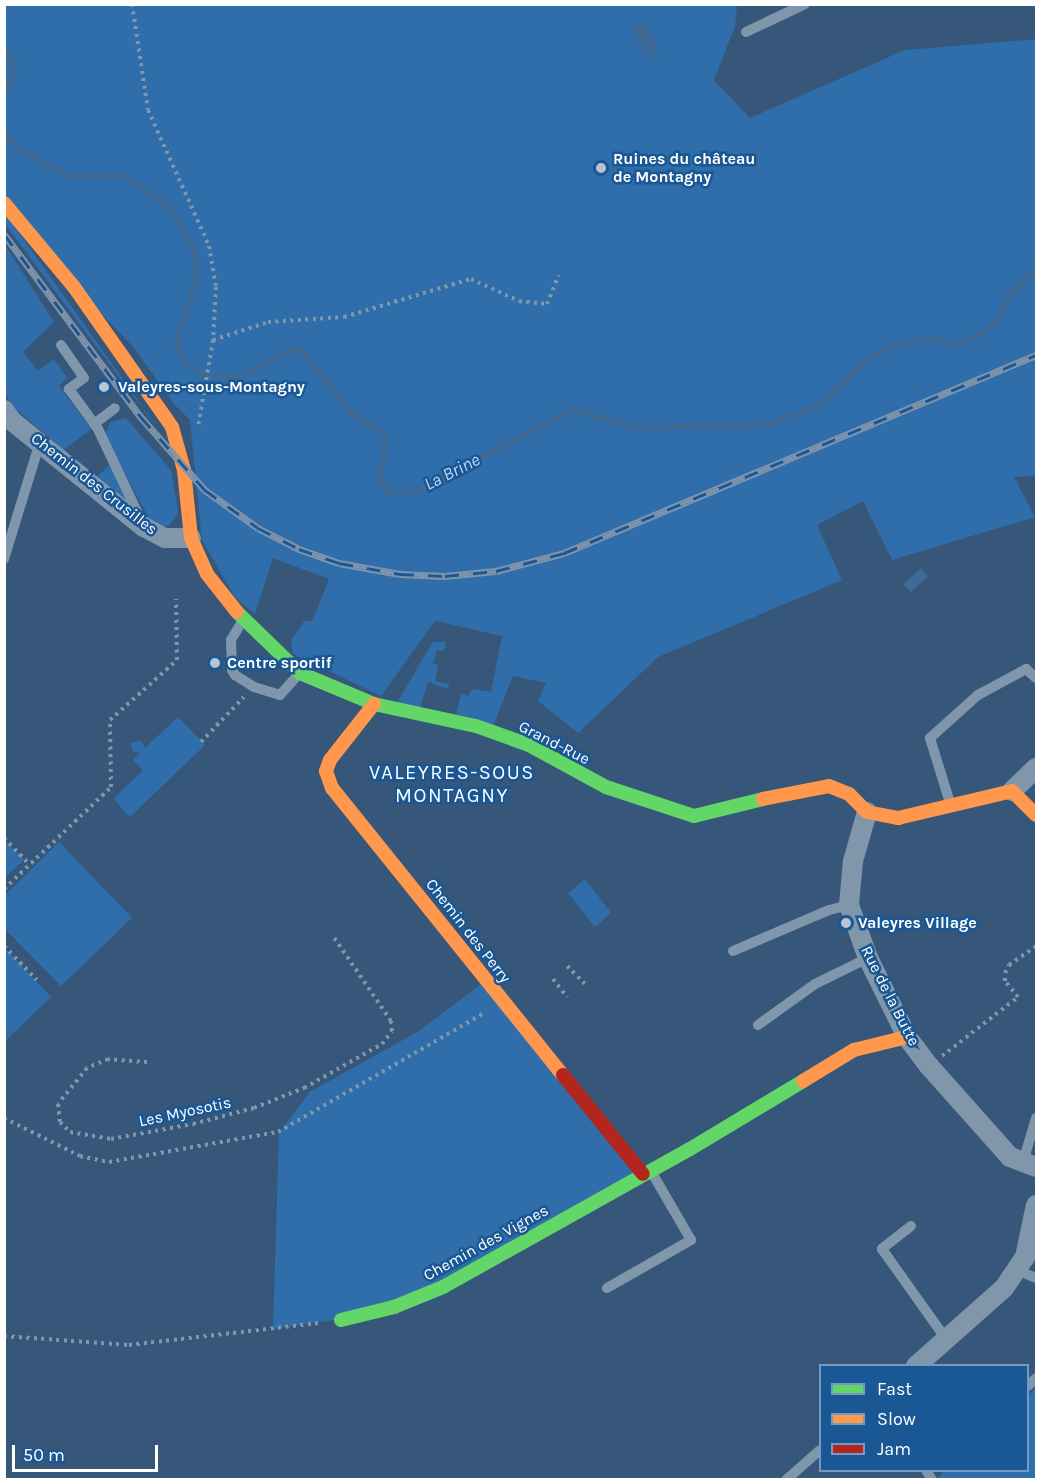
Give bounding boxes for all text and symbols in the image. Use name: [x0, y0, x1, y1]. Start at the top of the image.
place label: Ruines du château de Montagny: [613, 149, 755, 187]
marker: Ruines du château de Montagny: [594, 161, 608, 175]
place label: Valeyres-sous-Montagny: [118, 377, 305, 397]
marker: Valeyres-sous-Montagny: [95, 378, 113, 396]
street label: Chemin des Crusilles: [27, 429, 161, 539]
water label: La Brine: [420, 449, 484, 495]
place label: Centre sportif: [227, 653, 332, 673]
marker: Centre sportif: [208, 656, 222, 670]
street label: Grand-Rue: [515, 717, 593, 769]
district label: VALEYRES-SOUS MONTAGNY: [369, 761, 535, 808]
street label: Chemin des Perry: [421, 875, 515, 987]
place label: Valeyres Village: [858, 913, 977, 933]
marker: Valeyres Village: [839, 916, 853, 930]
street label: Rue de la Butte: [856, 943, 924, 1049]
street label: Les Myosotis: [137, 1093, 233, 1131]
street label: Chemin des Vignes: [420, 1201, 552, 1285]
legend: [819, 1364, 1029, 1472]
text: Fast: [877, 1378, 912, 1400]
text: Slow: [877, 1408, 916, 1430]
scale bar: [15, 1433, 160, 1471]
text: Jam: [877, 1438, 911, 1460]
text: 50 m: [23, 1444, 65, 1466]

